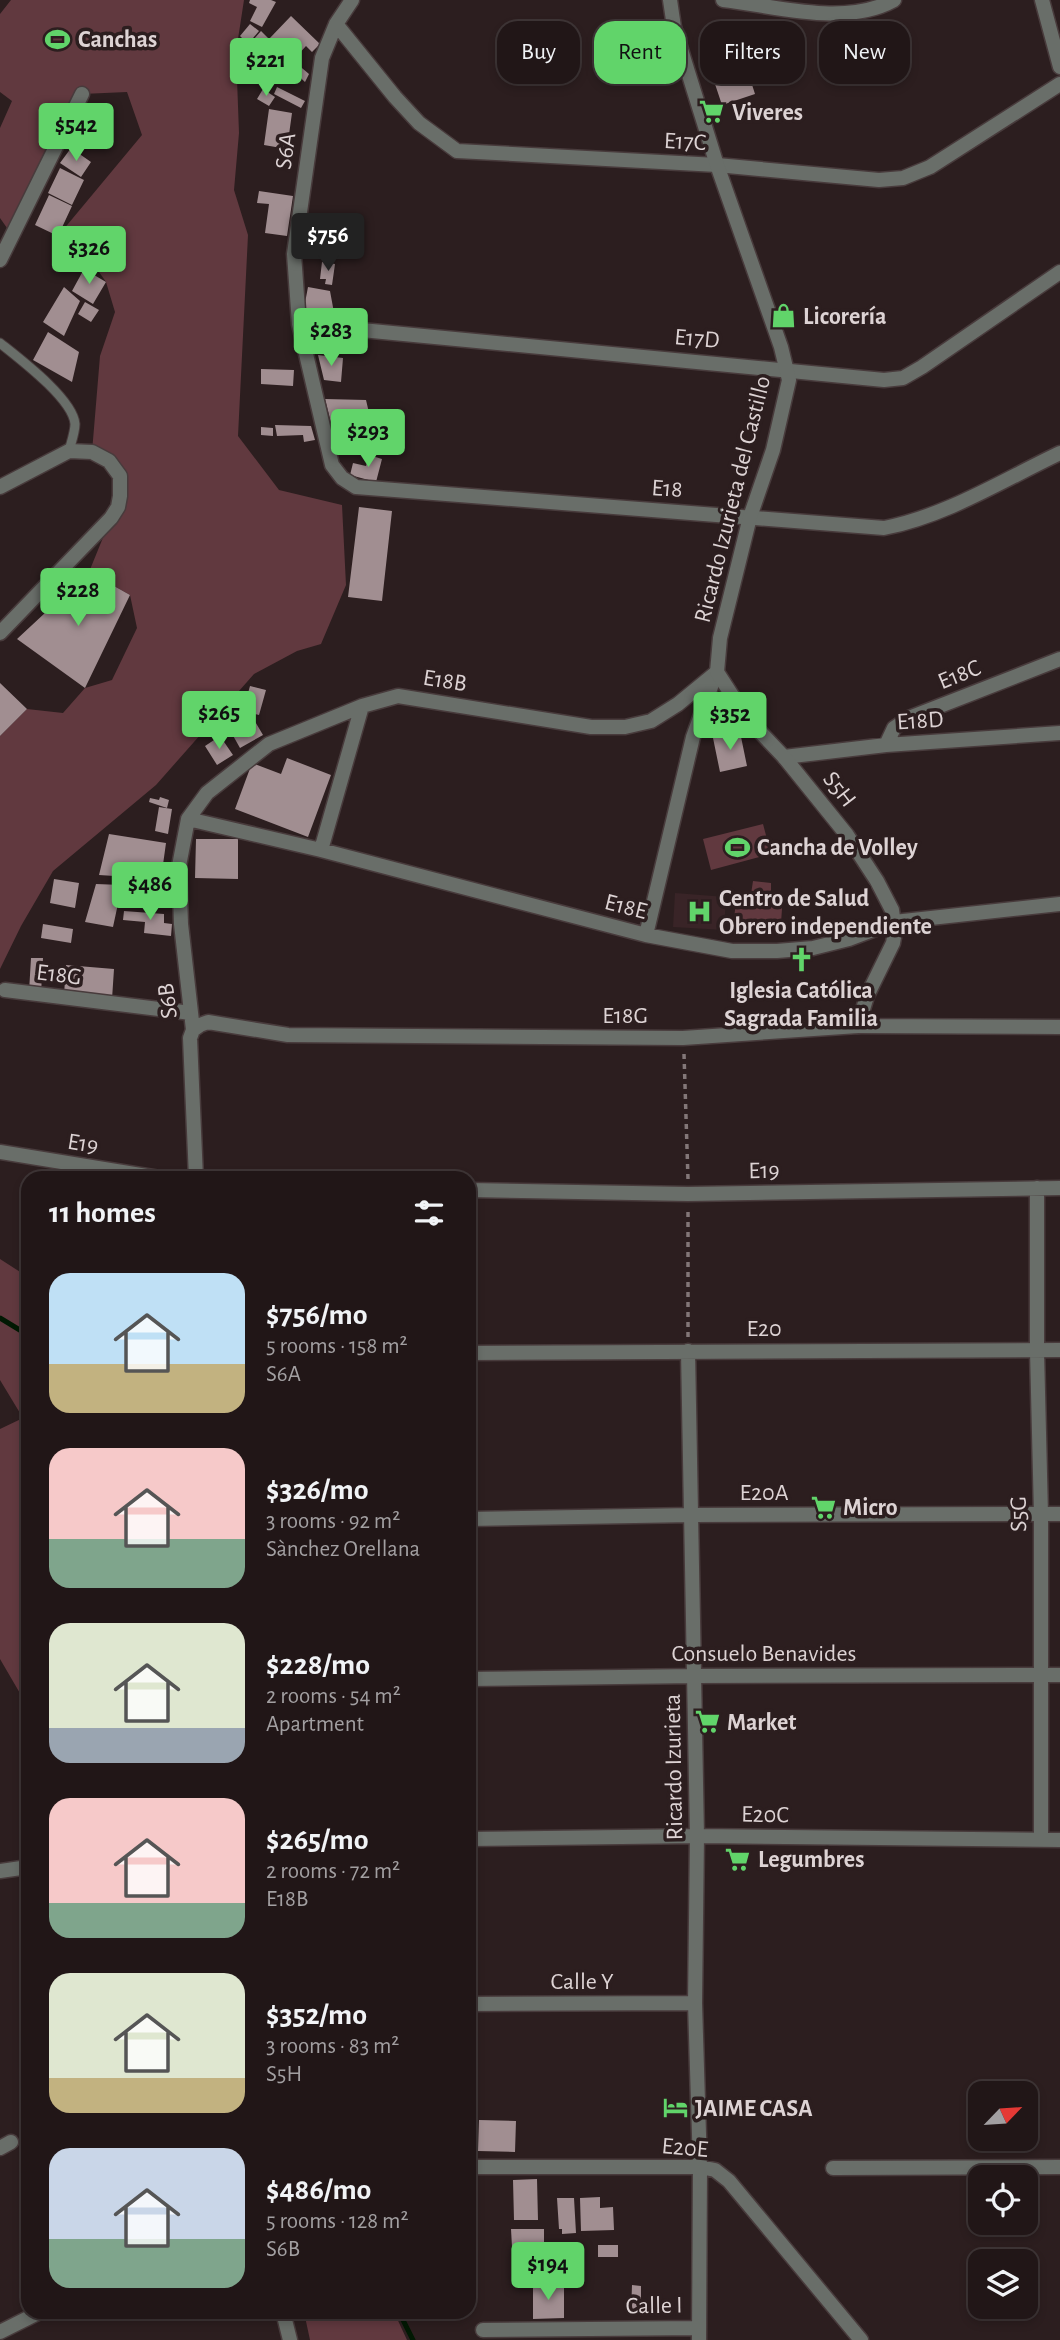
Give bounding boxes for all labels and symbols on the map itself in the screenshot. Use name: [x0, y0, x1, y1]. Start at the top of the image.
sports icon: Canchas: [44, 25, 72, 53]
place label: Canchas: [78, 28, 157, 52]
pin: $221: [225, 38, 307, 98]
supermarket icon: Viveres: [698, 98, 726, 126]
place label: Viveres: [732, 101, 803, 125]
pin: $542: [35, 104, 117, 163]
street label: E17C: [663, 129, 707, 155]
street label: S6A: [272, 131, 300, 171]
pin: $756: [287, 214, 369, 273]
pin: $326: [48, 226, 130, 286]
shop icon: Licorería: [769, 302, 797, 330]
place label: Licorería: [803, 305, 886, 329]
pin: $283: [290, 308, 372, 368]
street label: E17D: [673, 325, 721, 353]
street label: Ricardo Izurieta del Castillo: [691, 373, 775, 625]
pin: $293: [327, 410, 409, 469]
street label: E18: [651, 476, 683, 502]
pin: $228: [37, 568, 119, 628]
street label: E18C: [935, 656, 984, 694]
street label: E18B: [421, 666, 468, 696]
pin: $265: [178, 692, 260, 751]
pin: $352: [689, 692, 771, 752]
street label: E18D: [896, 707, 944, 735]
street label: S5H: [818, 767, 860, 812]
sports icon: Cancha de Volley: [723, 833, 751, 861]
place label: Cancha de Volley: [757, 836, 918, 860]
pin: $486: [109, 862, 191, 922]
place label: Centro de Salud Obrero independiente: [719, 887, 932, 939]
street label: E18E: [602, 890, 650, 924]
hospital icon: Centro de Salud Obrero independiente: [685, 898, 713, 926]
church icon: Iglesia Católica Sagrada Familia: [787, 945, 815, 973]
street label: E18G: [35, 960, 83, 990]
place label: Iglesia Católica Sagrada Familia: [724, 979, 878, 1031]
street label: S6B: [154, 982, 182, 1020]
street label: E18G: [602, 1004, 648, 1028]
street label: E19: [66, 1130, 100, 1158]
street label: E19: [748, 1159, 780, 1183]
street label: E20: [746, 1317, 782, 1341]
street label: E20A: [739, 1481, 789, 1505]
supermarket icon: Micro: [809, 1493, 837, 1521]
place label: Micro: [843, 1496, 898, 1520]
street label: S5G: [1007, 1496, 1031, 1532]
street label: Consuelo Benavides: [672, 1642, 856, 1666]
street label: Ricardo Izurieta: [661, 1693, 687, 1840]
supermarket icon: Market: [693, 1708, 721, 1736]
place label: Market: [727, 1711, 796, 1735]
street label: E20C: [741, 1803, 789, 1827]
supermarket icon: Legumbres: [724, 1845, 752, 1873]
place label: Legumbres: [758, 1848, 864, 1872]
street label: Calle Y: [550, 1970, 614, 1994]
north arrow: [968, 2081, 1038, 2151]
hotel icon: JAIME CASA: [661, 2094, 689, 2122]
place label: JAIME CASA: [695, 2097, 813, 2121]
street label: E20E: [661, 2134, 710, 2162]
pin: $194: [507, 2242, 589, 2302]
street label: Calle I: [625, 2294, 683, 2318]

